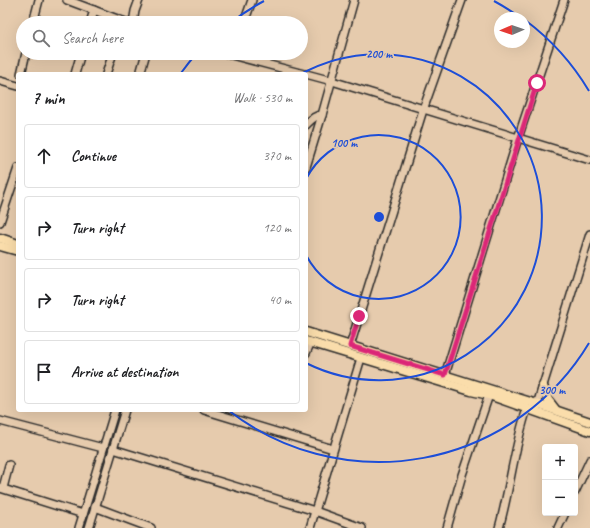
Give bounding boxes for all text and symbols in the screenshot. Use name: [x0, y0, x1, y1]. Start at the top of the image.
north arrow: [494, 12, 530, 48]
search box: [16, 16, 308, 60]
icon: search: [30, 27, 52, 49]
text: Search here: [62, 29, 123, 48]
text: 200 m: [366, 46, 393, 62]
route start: [528, 74, 546, 92]
text: 7 min: [32, 88, 65, 109]
text: Walk · 530 m: [233, 90, 292, 106]
text: 100 m: [331, 135, 358, 151]
icon: ahead: [33, 145, 55, 167]
text: Continue: [71, 147, 116, 166]
text: 370 m: [263, 148, 291, 164]
centre of rings: [372, 210, 386, 224]
icon: right: [33, 217, 55, 239]
text: Turn right: [71, 219, 124, 238]
text: 120 m: [263, 220, 291, 236]
icon: right: [33, 289, 55, 311]
text: Turn right: [71, 291, 124, 310]
text: 40 m: [269, 292, 291, 308]
route end: [350, 307, 368, 325]
icon: arrive: [33, 361, 55, 383]
text: Arrive at destination: [71, 363, 178, 382]
text: 300 m: [539, 382, 566, 398]
map controls: [542, 444, 578, 516]
button: +: [542, 444, 578, 480]
button: −: [542, 480, 578, 516]

